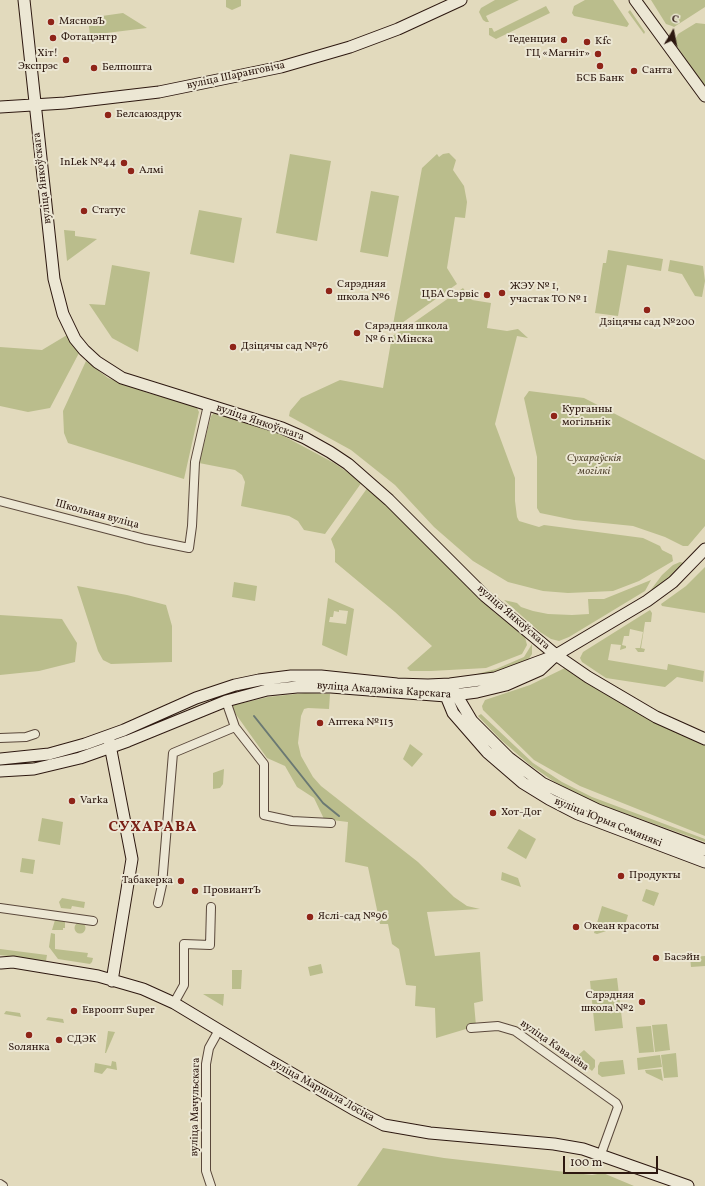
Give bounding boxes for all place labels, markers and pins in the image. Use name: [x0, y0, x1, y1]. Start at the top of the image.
place label: МясновЪ: [59, 15, 105, 29]
marker: МясновЪ: [46, 17, 56, 27]
place label: Фотацэнтр: [61, 31, 117, 45]
marker: Фотацэнтр: [48, 33, 58, 43]
place label: Теденция: [508, 33, 556, 47]
marker: Теденция: [559, 35, 569, 45]
place label: Kfc: [595, 35, 611, 49]
marker: Kfc: [582, 37, 592, 47]
place label: Хіт! Экспрэс: [18, 47, 58, 73]
place label: ГЦ «Магніт»: [526, 47, 590, 61]
marker: ГЦ «Магніт»: [593, 49, 603, 59]
marker: Хіт! Экспрэс: [61, 55, 71, 65]
place label: Белпошта: [102, 61, 152, 75]
marker: БСБ Банк: [595, 61, 605, 71]
marker: Белпошта: [89, 63, 99, 73]
place label: Санта: [642, 64, 672, 78]
marker: Санта: [629, 66, 639, 76]
place label: БСБ Банк: [576, 72, 624, 86]
place label: Белсаюздрук: [116, 108, 182, 122]
marker: Белсаюздрук: [103, 110, 113, 120]
place label: InLek №44: [60, 156, 116, 170]
marker: InLek №44: [119, 158, 129, 168]
place label: Алмі: [139, 164, 164, 178]
marker: Алмі: [126, 166, 136, 176]
place label: Статус: [92, 204, 126, 218]
marker: Статус: [79, 206, 89, 216]
place label: Сярэдняя школа №6: [337, 278, 390, 304]
place label: ЖЭУ № 1, участак ТО № 1: [510, 280, 587, 306]
marker: Сярэдняя школа №6: [324, 286, 334, 296]
place label: ЦБА Сэрвіс: [422, 288, 479, 302]
marker: ЖЭУ № 1, участак ТО № 1: [497, 288, 507, 298]
marker: ЦБА Сэрвіс: [482, 290, 492, 300]
marker: Дзіцячы сад №200: [642, 305, 652, 315]
place label: Дзіцячы сад №200: [599, 316, 695, 330]
place label: Сярэдняя школа № 6 г. Мінска: [365, 320, 448, 346]
marker: Сярэдняя школа № 6 г. Мінска: [352, 328, 362, 338]
place label: Дзіцячы сад №76: [241, 340, 328, 354]
marker: Дзіцячы сад №76: [228, 342, 238, 352]
place label: Курганны могільнік: [562, 403, 612, 429]
marker: Курганны могільнік: [549, 411, 559, 421]
place label: Аптека №113: [328, 716, 393, 730]
marker: Аптека №113: [315, 718, 325, 728]
place label: Varka: [80, 794, 108, 808]
marker: Varka: [67, 796, 77, 806]
place label: Хот-Дог: [501, 806, 542, 820]
marker: Хот-Дог: [488, 808, 498, 818]
place label: Продукты: [629, 869, 681, 883]
marker: Продукты: [616, 871, 626, 881]
place label: Табакерка: [122, 874, 173, 888]
marker: Табакерка: [176, 876, 186, 886]
place label: ПровиантЪ: [203, 884, 261, 898]
marker: ПровиантЪ: [190, 886, 200, 896]
place label: Яслі-сад №96: [318, 910, 387, 924]
marker: Яслі-сад №96: [305, 912, 315, 922]
place label: Океан красоты: [584, 920, 659, 934]
marker: Океан красоты: [571, 922, 581, 932]
place label: Басэйн: [664, 951, 700, 965]
marker: Басэйн: [651, 953, 661, 963]
place label: Сярэдняя школа №2: [581, 989, 634, 1015]
marker: Сярэдняя школа №2: [637, 997, 647, 1007]
place label: Евроопт Super: [82, 1004, 155, 1018]
marker: Евроопт Super: [69, 1006, 79, 1016]
marker: Sолянка: [24, 1030, 34, 1040]
place label: СДЭК: [67, 1033, 96, 1047]
marker: СДЭК: [54, 1035, 64, 1045]
place label: Sолянка: [8, 1041, 50, 1055]

